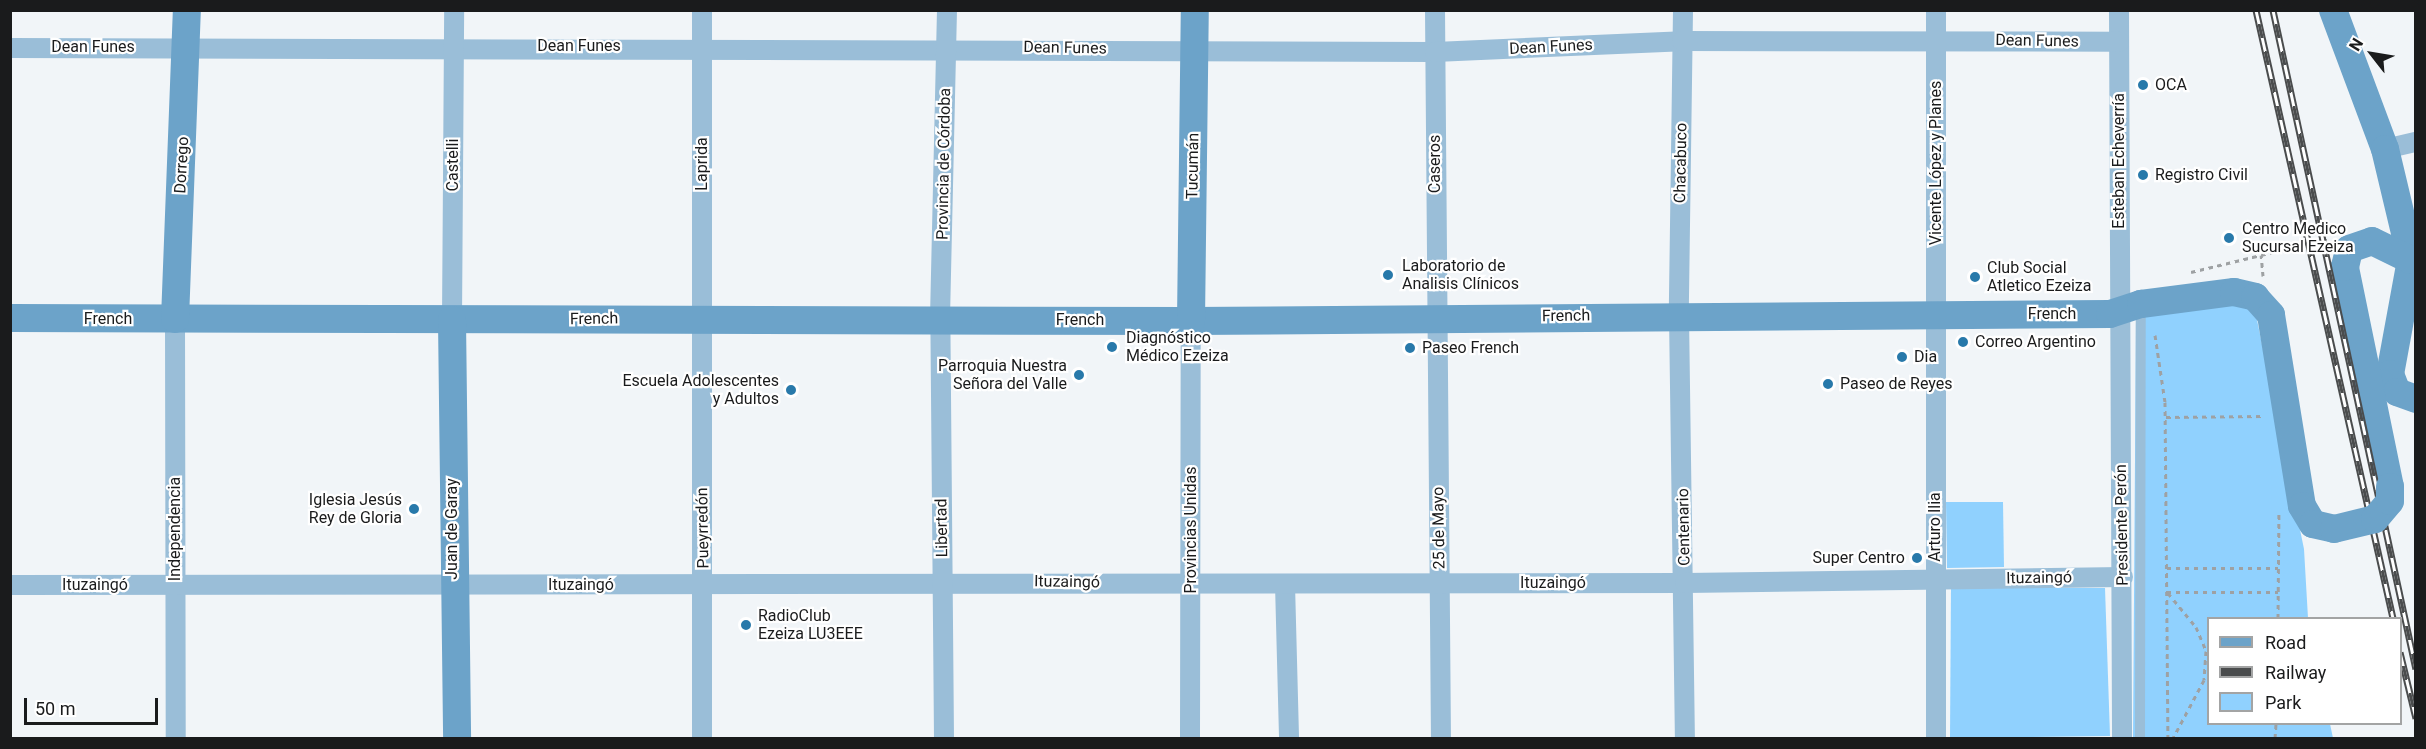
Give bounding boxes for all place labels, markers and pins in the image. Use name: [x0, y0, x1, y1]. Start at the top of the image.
place label: OCA: [2155, 75, 2187, 95]
marker: OCA: [2136, 78, 2150, 92]
place label: Registro Civil: [2155, 165, 2248, 185]
marker: Registro Civil: [2136, 168, 2150, 182]
place label: Centro Medico Sucursal Ezeiza: [2242, 219, 2354, 257]
marker: Centro Medico Sucursal Ezeiza: [2220, 229, 2238, 247]
place label: Laboratorio de Analisis Clínicos: [1402, 256, 1519, 294]
place label: Club Social Atletico Ezeiza: [1987, 258, 2091, 296]
marker: Laboratorio de Analisis Clínicos: [1379, 266, 1397, 284]
marker: Club Social Atletico Ezeiza: [1968, 270, 1982, 284]
place label: Diagnóstico Médico Ezeiza: [1126, 328, 1229, 366]
place label: Correo Argentino: [1975, 332, 2096, 352]
marker: Correo Argentino: [1956, 335, 1970, 349]
marker: Diagnóstico Médico Ezeiza: [1103, 338, 1121, 356]
place label: Paseo French: [1422, 338, 1519, 358]
marker: Paseo French: [1403, 341, 1417, 355]
place label: Dia: [1914, 347, 1937, 367]
marker: Dia: [1895, 350, 1909, 364]
place label: Parroquia Nuestra Señora del Valle: [938, 356, 1067, 394]
marker: Parroquia Nuestra Señora del Valle: [1072, 368, 1086, 382]
place label: Escuela Adolescentes y Adultos: [623, 371, 779, 409]
place label: Paseo de Reyes: [1840, 374, 1952, 394]
marker: Paseo de Reyes: [1821, 377, 1835, 391]
marker: Escuela Adolescentes y Adultos: [784, 383, 798, 397]
place label: Iglesia Jesús Rey de Gloria: [309, 490, 402, 528]
marker: Iglesia Jesús Rey de Gloria: [407, 502, 421, 516]
place label: Super Centro: [1812, 548, 1905, 568]
marker: Super Centro: [1910, 551, 1924, 565]
place label: RadioClub Ezeiza LU3EEE: [758, 606, 863, 644]
marker: RadioClub Ezeiza LU3EEE: [739, 618, 753, 632]

